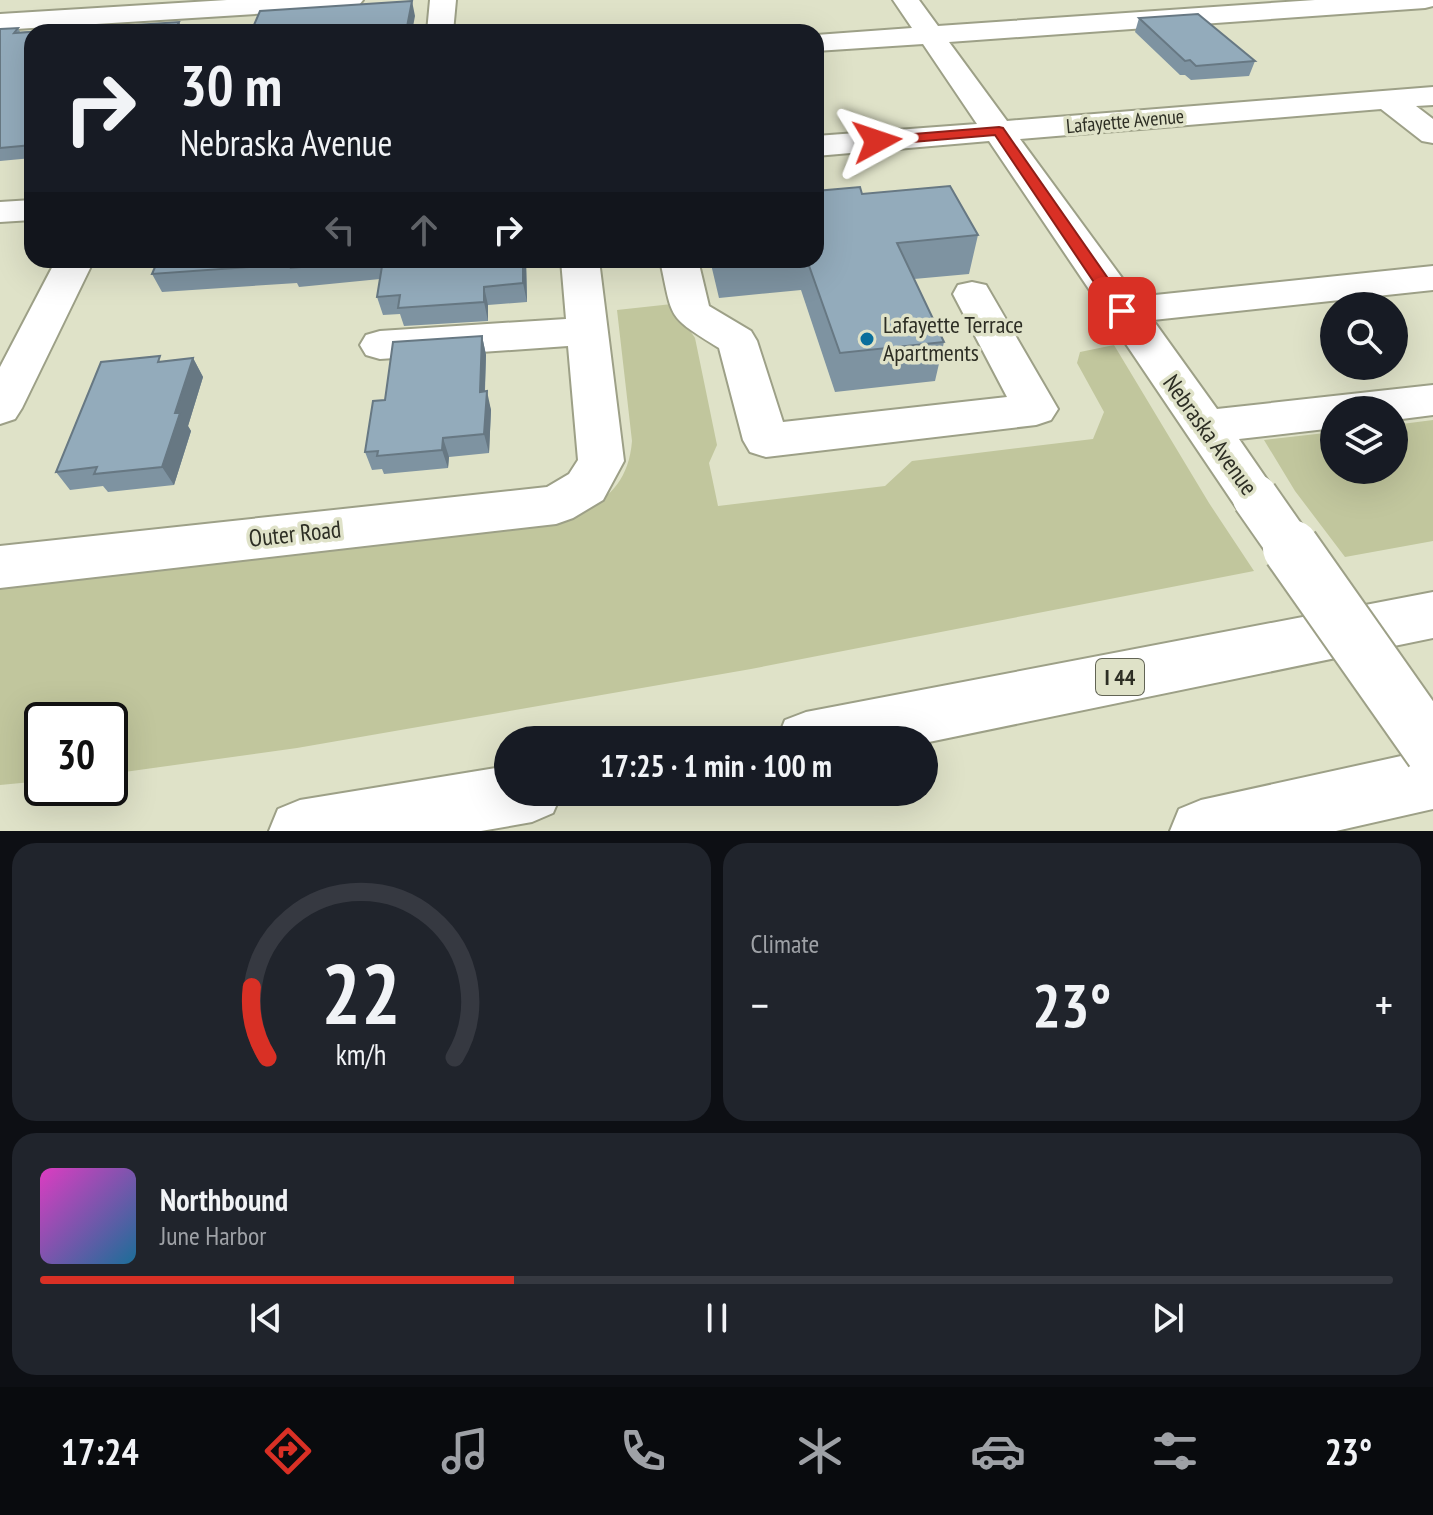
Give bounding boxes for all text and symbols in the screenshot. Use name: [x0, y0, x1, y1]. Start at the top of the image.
text: 30 m: [180, 49, 282, 121]
icon: right: [48, 56, 152, 160]
position arrow: [835, 99, 919, 183]
street label: Lafayette Avenue: [1065, 103, 1185, 139]
text: Nebraska Avenue: [180, 119, 392, 166]
icon: left: [318, 208, 362, 252]
icon: ahead: [402, 208, 446, 252]
icon: right: [486, 208, 530, 252]
pin: [1088, 277, 1156, 345]
icon: arrive: [1100, 289, 1144, 333]
map controls: [1320, 292, 1408, 484]
button: search: [1320, 292, 1408, 380]
place label: Lafayette Terrace Apartments: [883, 309, 1023, 368]
marker: Lafayette Terrace Apartments: [858, 330, 876, 348]
street label: Nebraska Avenue: [1156, 368, 1265, 501]
button: layers: [1320, 396, 1408, 484]
street label: Outer Road: [247, 513, 343, 554]
road number: I 44: [1096, 659, 1144, 695]
speed limit sign: 30: [24, 702, 128, 806]
text: 17:25 · 1 min · 100 m: [600, 746, 832, 785]
text: Climate: [751, 927, 819, 960]
text: 22: [321, 939, 401, 1047]
text: 23°: [1032, 966, 1111, 1044]
text: −: [751, 976, 769, 1033]
text: +: [1375, 976, 1393, 1033]
text: km/h: [336, 1036, 387, 1073]
text: Northbound: [160, 1180, 288, 1219]
text: June Harbor: [160, 1219, 266, 1252]
icon: previous: [244, 1296, 288, 1340]
icon: pause: [695, 1296, 739, 1340]
icon: next: [1146, 1296, 1190, 1340]
icon: directions: [260, 1423, 316, 1479]
icon: music: [437, 1423, 493, 1479]
icon: phone: [615, 1423, 671, 1479]
icon: climate: [792, 1423, 848, 1479]
icon: car: [970, 1423, 1026, 1479]
icon: filters: [1147, 1423, 1203, 1479]
text: 17:24: [61, 1428, 139, 1475]
text: 23°: [1325, 1428, 1372, 1475]

